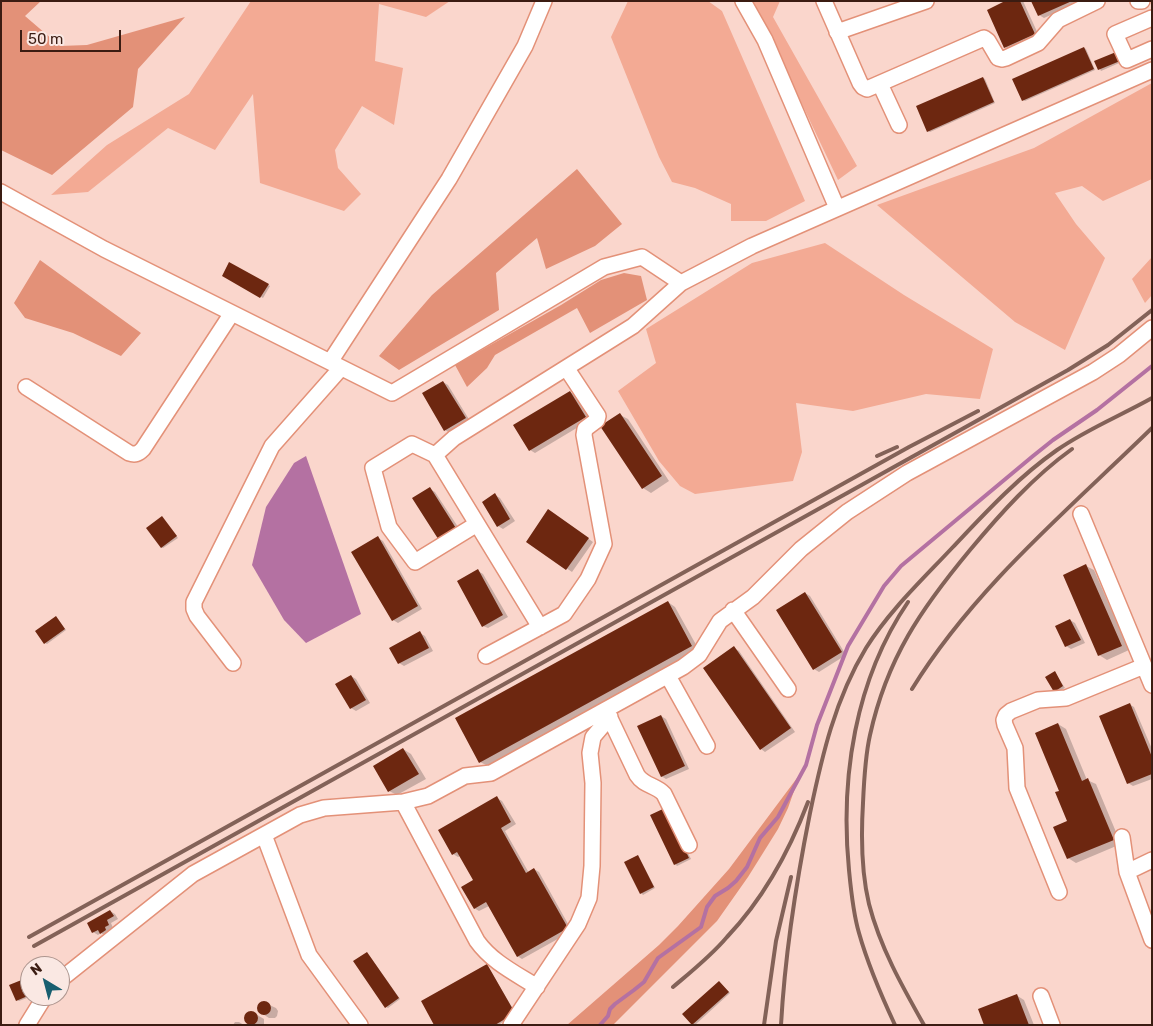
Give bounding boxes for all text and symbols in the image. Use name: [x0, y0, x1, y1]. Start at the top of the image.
scale bar: [22, 20, 124, 52]
text: 50 m: [28, 30, 63, 48]
north arrow: [20, 956, 70, 1006]
text: N: [27, 960, 45, 979]

